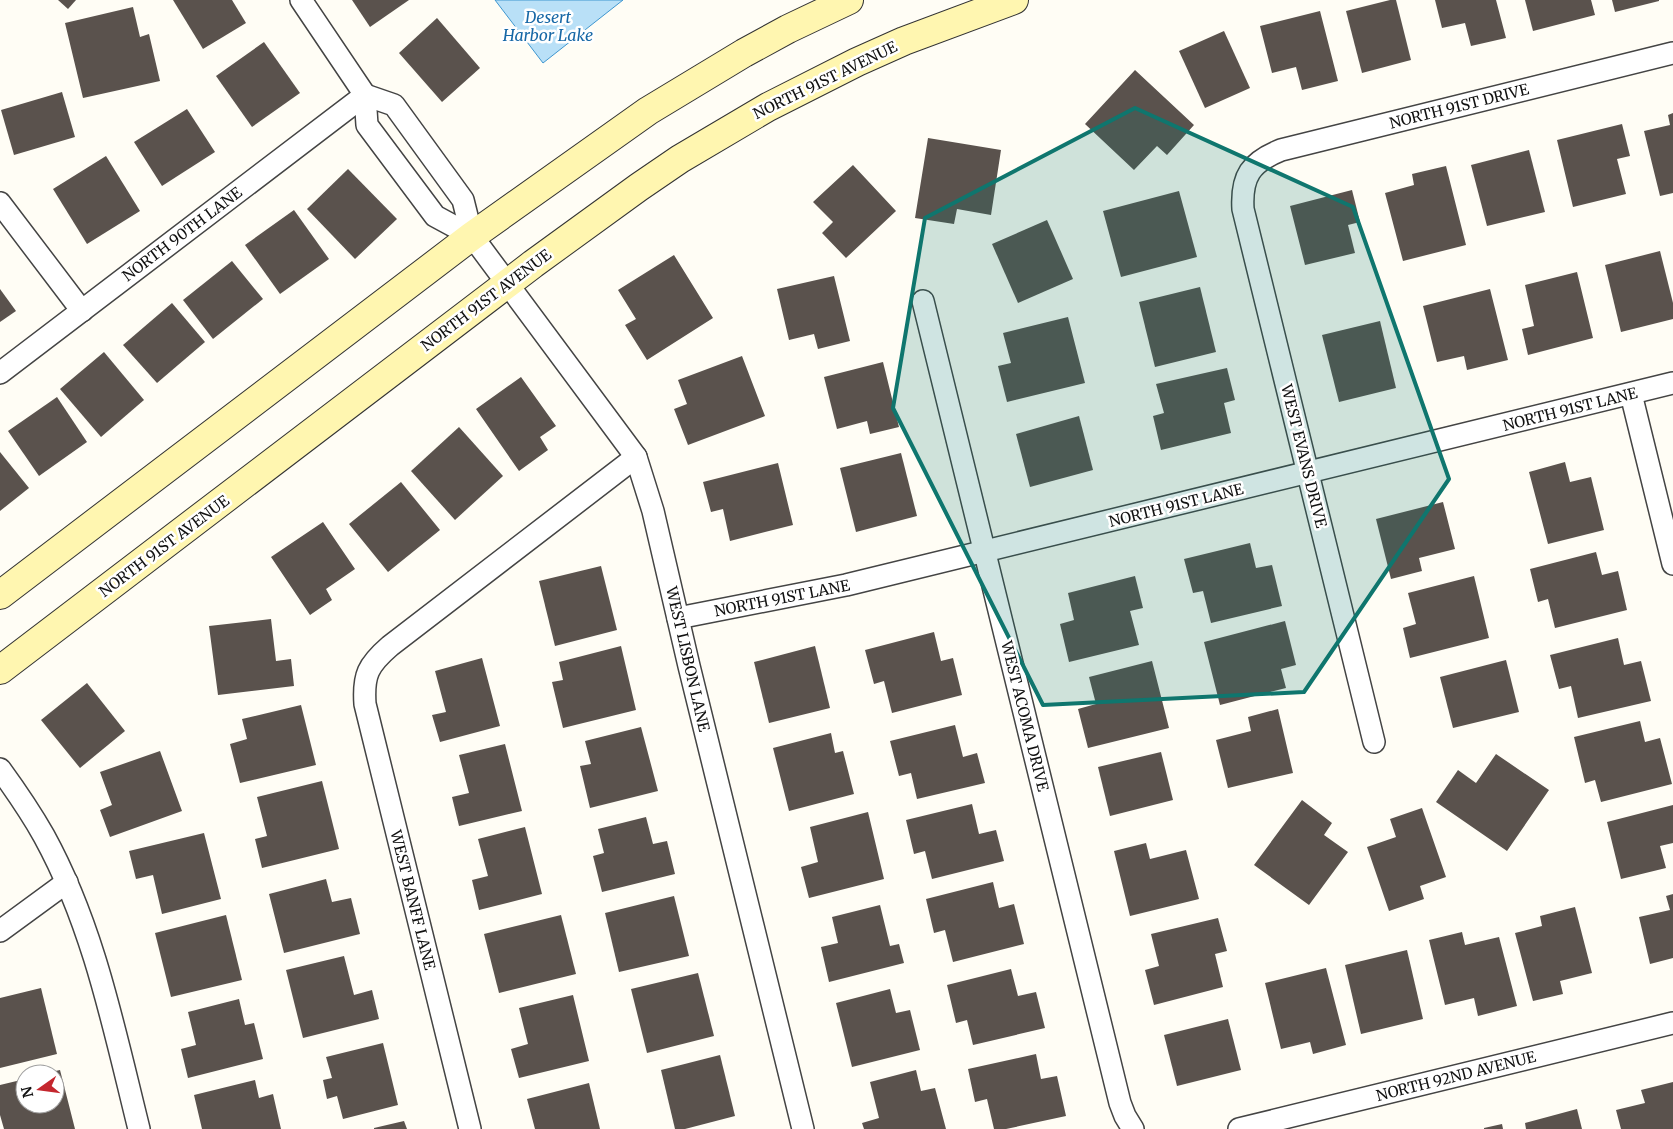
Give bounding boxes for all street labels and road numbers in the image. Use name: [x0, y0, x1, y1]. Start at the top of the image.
street label: NORTH 91ST AVENUE: [750, 37, 900, 123]
street label: NORTH 91ST DRIVE: [1387, 79, 1531, 133]
street label: NORTH 90TH LANE: [118, 183, 246, 285]
street label: NORTH 91ST AVENUE: [417, 245, 555, 355]
street label: WEST EVANS DRIVE: [1277, 381, 1331, 530]
street label: NORTH 91ST LANE: [1501, 383, 1640, 435]
street label: NORTH 91ST LANE: [1107, 479, 1246, 531]
street label: NORTH 91ST AVENUE: [95, 491, 233, 601]
street label: NORTH 91ST LANE: [713, 575, 852, 620]
street label: WEST LISBON LANE: [662, 584, 714, 734]
street label: WEST ACOMA DRIVE: [997, 638, 1053, 794]
street label: WEST BANFF LANE: [386, 827, 440, 972]
street label: NORTH 92ND AVENUE: [1374, 1047, 1538, 1105]

